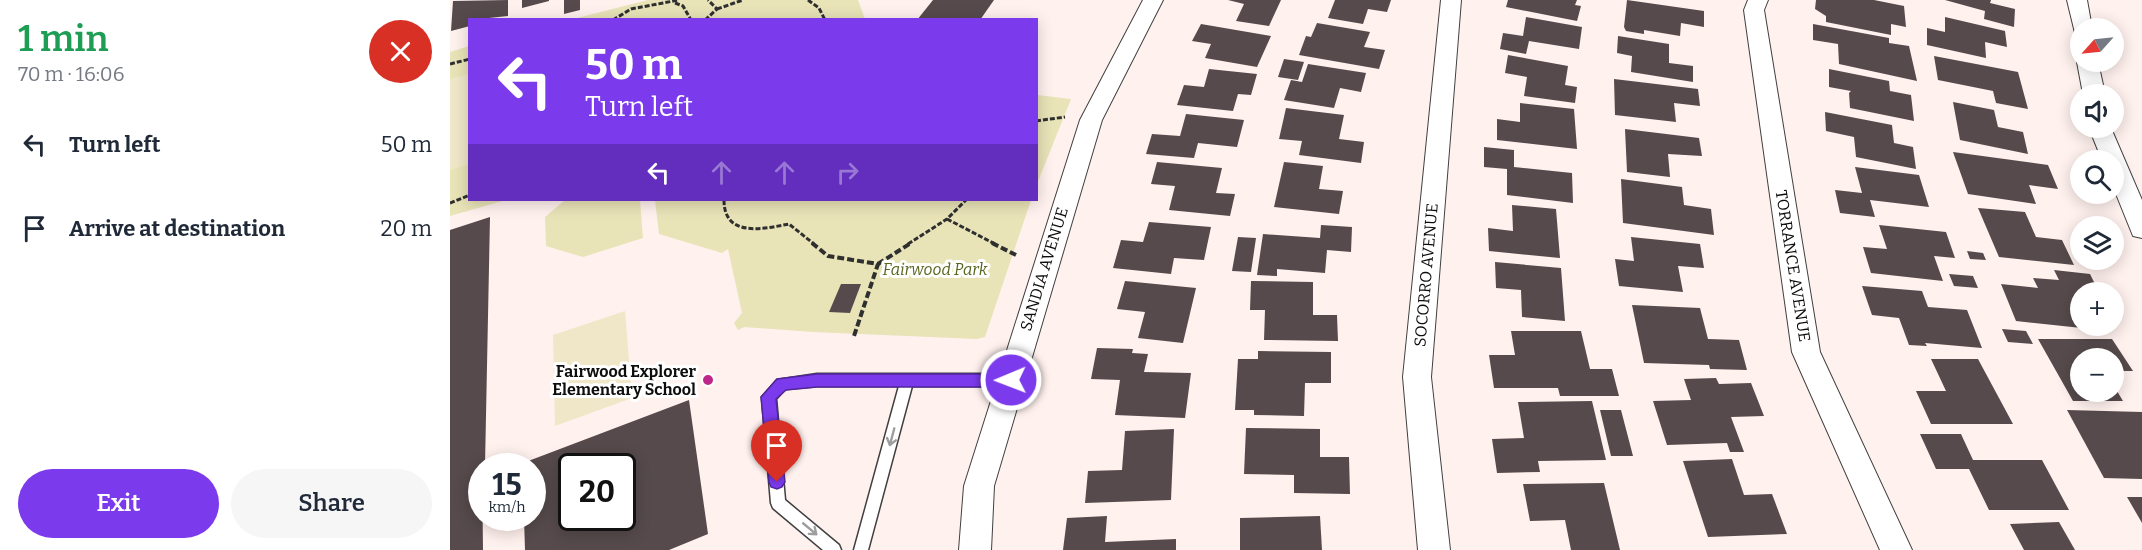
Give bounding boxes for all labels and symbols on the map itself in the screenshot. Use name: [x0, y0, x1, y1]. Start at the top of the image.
north arrow: [2070, 18, 2124, 72]
street label: TORRANCE AVENUE: [1772, 189, 1814, 343]
street label: SOCORRO AVENUE: [1410, 202, 1442, 348]
street label: SANDIA AVENUE: [1016, 205, 1072, 333]
park label: Fairwood Park: [883, 260, 988, 279]
position arrow: [979, 348, 1043, 412]
place label: Fairwood Explorer Elementary School: [552, 362, 696, 399]
marker: Fairwood Explorer Elementary School: [701, 373, 715, 387]
pin: [751, 420, 802, 482]
one-way arrow: [885, 427, 897, 446]
speed limit sign: 20: [558, 453, 636, 531]
one-way arrow: [802, 522, 817, 536]

